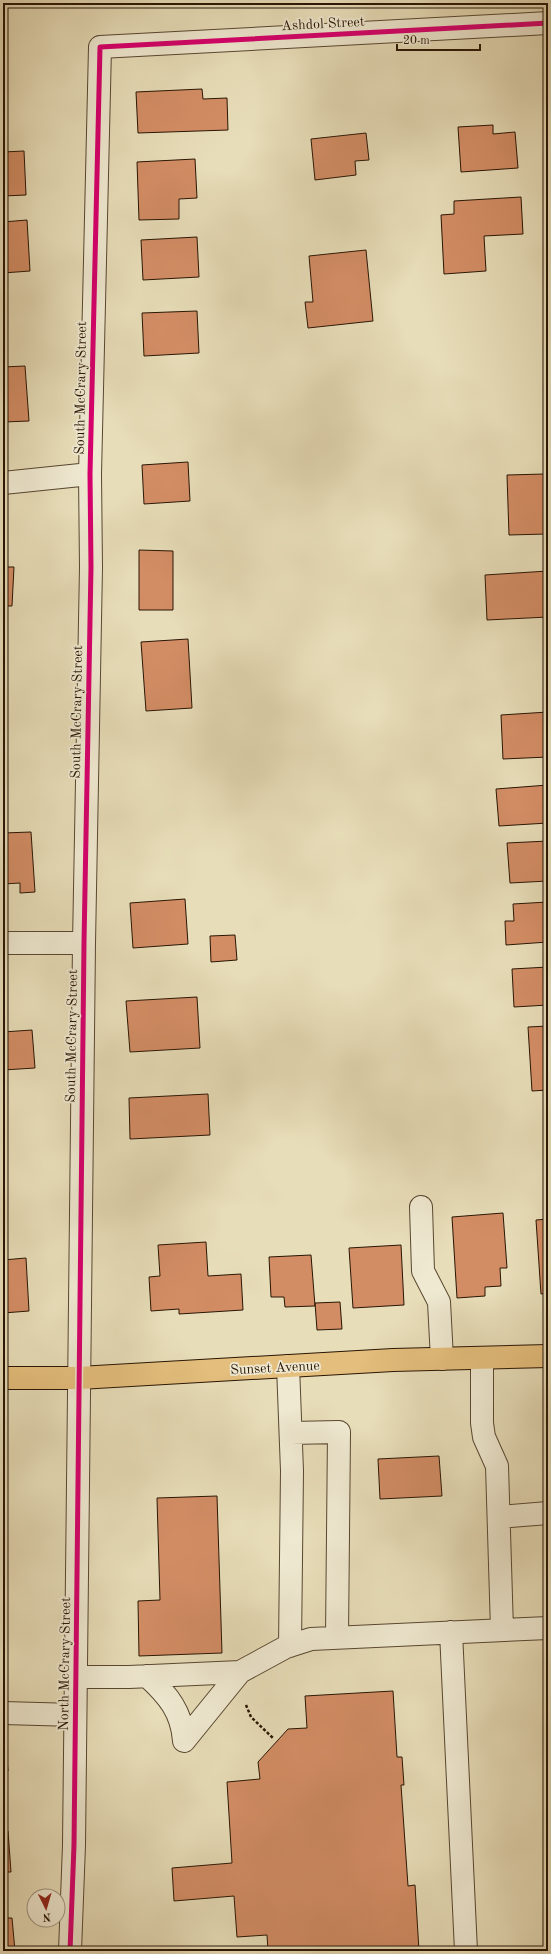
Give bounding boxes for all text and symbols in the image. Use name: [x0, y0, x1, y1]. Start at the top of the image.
street label: Ashdol Street: [281, 15, 365, 33]
scale bar: [397, 26, 480, 52]
text: 20 m: [403, 35, 430, 47]
street label: South McCrary Street: [73, 321, 89, 455]
street label: South McCrary Street: [69, 645, 85, 779]
street label: South McCrary Street: [64, 969, 80, 1103]
street label: Sunset Avenue: [230, 1359, 320, 1377]
street label: North McCrary Street: [57, 1597, 73, 1731]
north arrow: [26, 1888, 66, 1928]
text: N: [41, 1911, 51, 1922]

